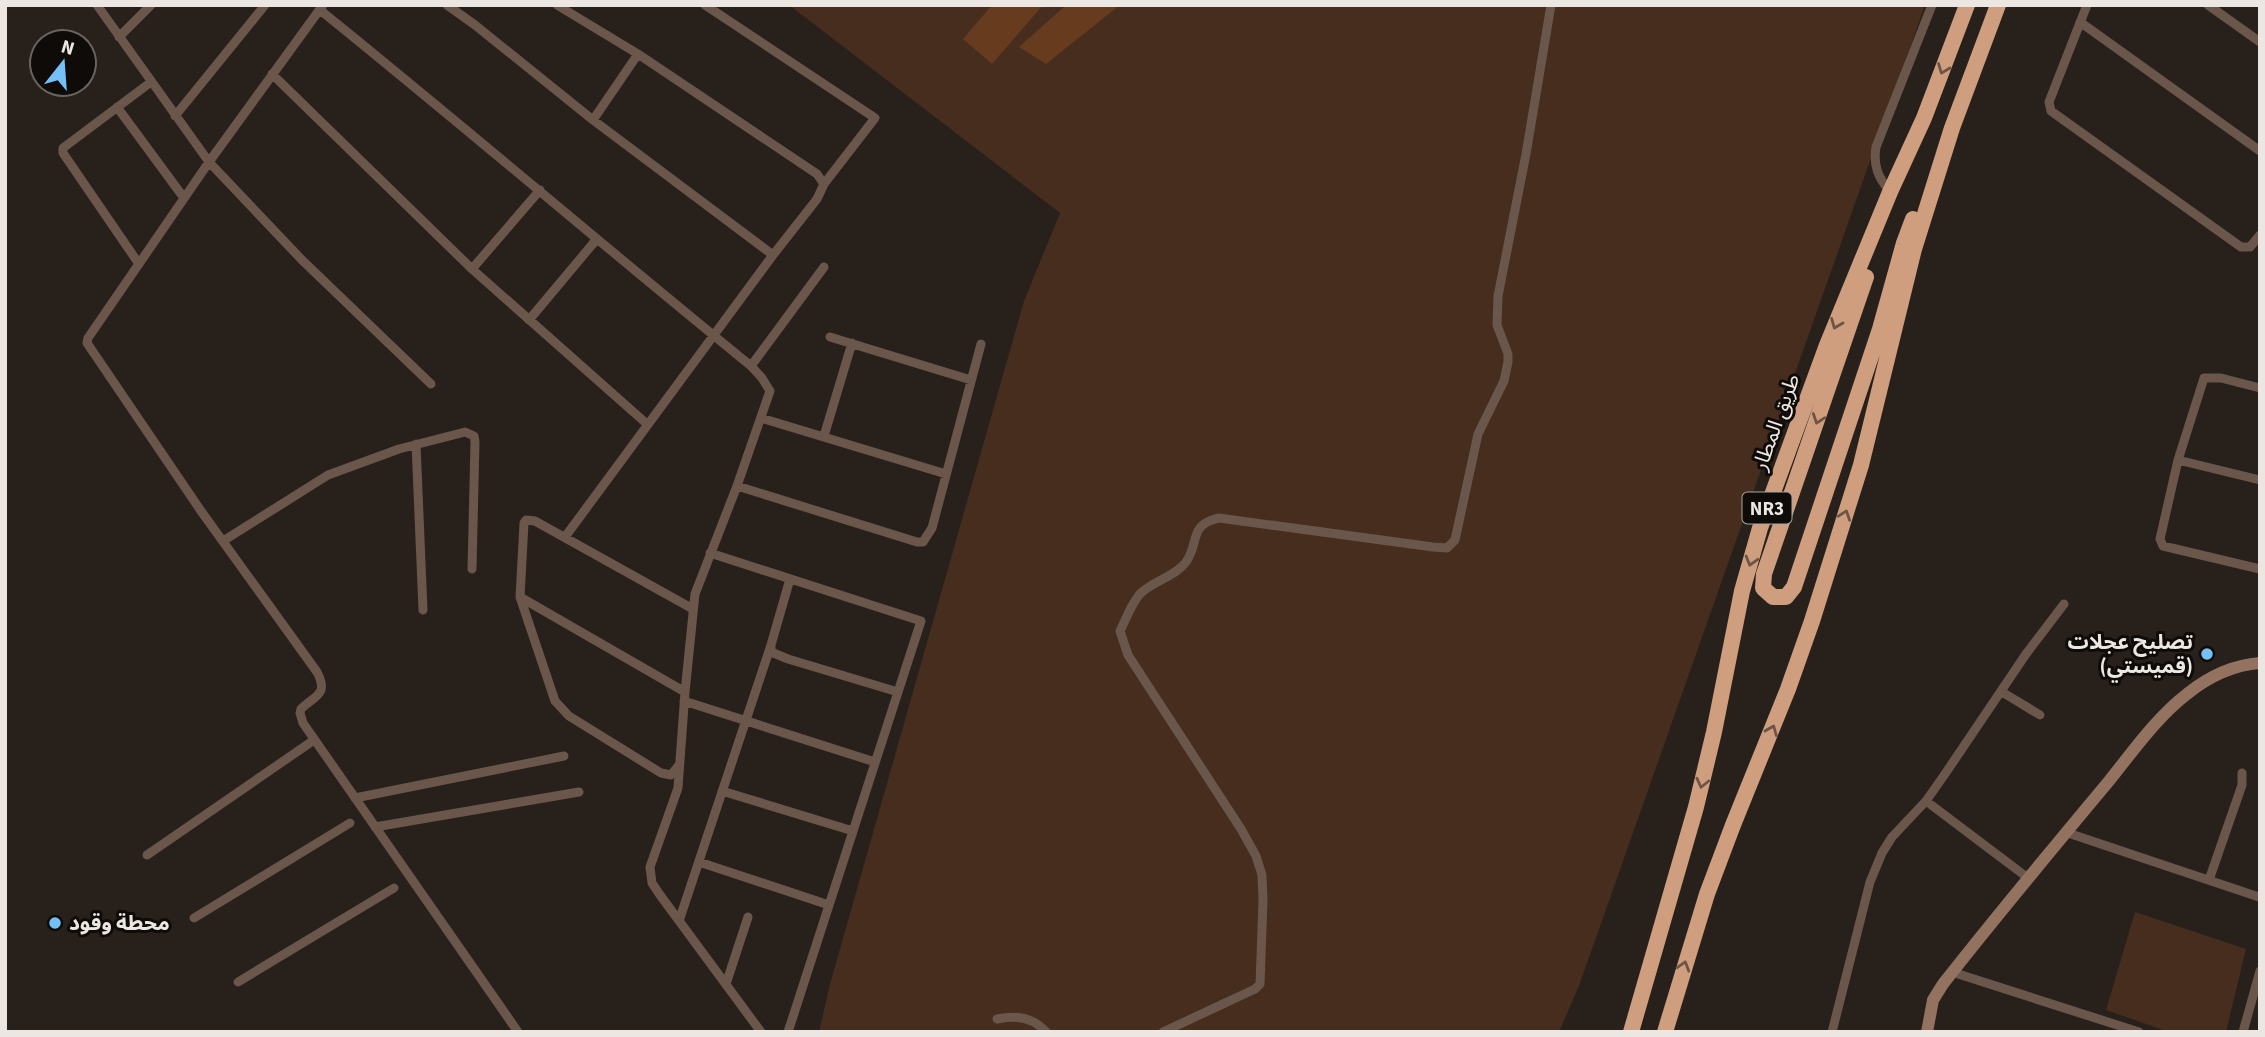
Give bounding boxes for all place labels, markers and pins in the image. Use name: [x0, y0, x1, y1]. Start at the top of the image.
place label: تصليح عجلات (قميستي): [2068, 627, 2193, 683]
marker: تصليح عجلات (قميستي): [2199, 646, 2215, 662]
place label: محطة وقود: [69, 908, 170, 938]
marker: محطة وقود: [47, 915, 63, 931]

